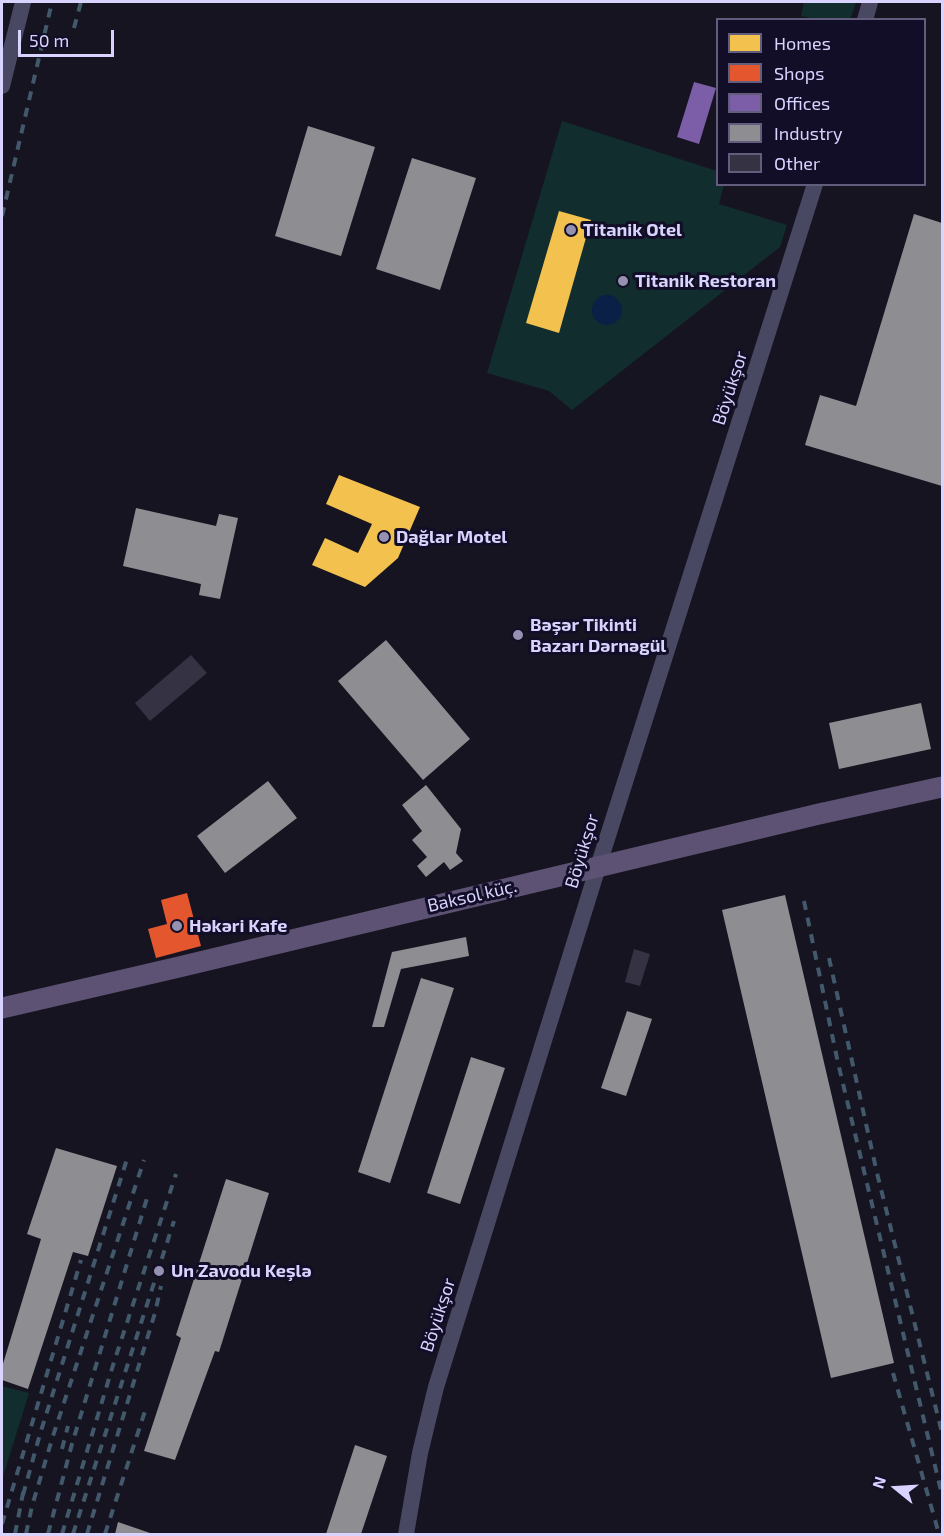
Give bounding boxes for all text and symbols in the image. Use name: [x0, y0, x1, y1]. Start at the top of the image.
scale bar: [21, 18, 117, 56]
legend: [716, 18, 926, 186]
text: 50 m: [29, 29, 69, 51]
text: Homes: [774, 32, 831, 54]
text: Shops: [774, 62, 824, 84]
text: Offices: [774, 92, 830, 114]
text: Industry: [774, 122, 843, 144]
text: Other: [774, 152, 820, 174]
place label: Titanik Otel: [583, 219, 682, 241]
marker: Titanik Otel: [564, 223, 578, 237]
place label: Titanik Restoran: [635, 270, 776, 292]
marker: Titanik Restoran: [616, 274, 630, 288]
street label: Böyükşor: [708, 348, 752, 428]
place label: Dağlar Motel: [396, 526, 507, 548]
marker: Dağlar Motel: [377, 530, 391, 544]
place label: Bəşər Tikinti Bazarı Dərnəgül: [530, 614, 666, 656]
marker: Bəşər Tikinti Bazarı Dərnəgül: [511, 628, 525, 642]
street label: Böyükşor: [560, 811, 604, 891]
street label: Baksol küç.: [425, 875, 519, 917]
place label: Həkəri Kafe: [189, 915, 287, 937]
marker: Həkəri Kafe: [170, 919, 184, 933]
place label: Un Zavodu Keşlə: [171, 1260, 312, 1282]
marker: Un Zavodu Keşlə: [152, 1264, 166, 1278]
street label: Böyükşor: [416, 1275, 460, 1355]
north arrow: [866, 1458, 926, 1518]
text: N: [868, 1474, 889, 1491]

